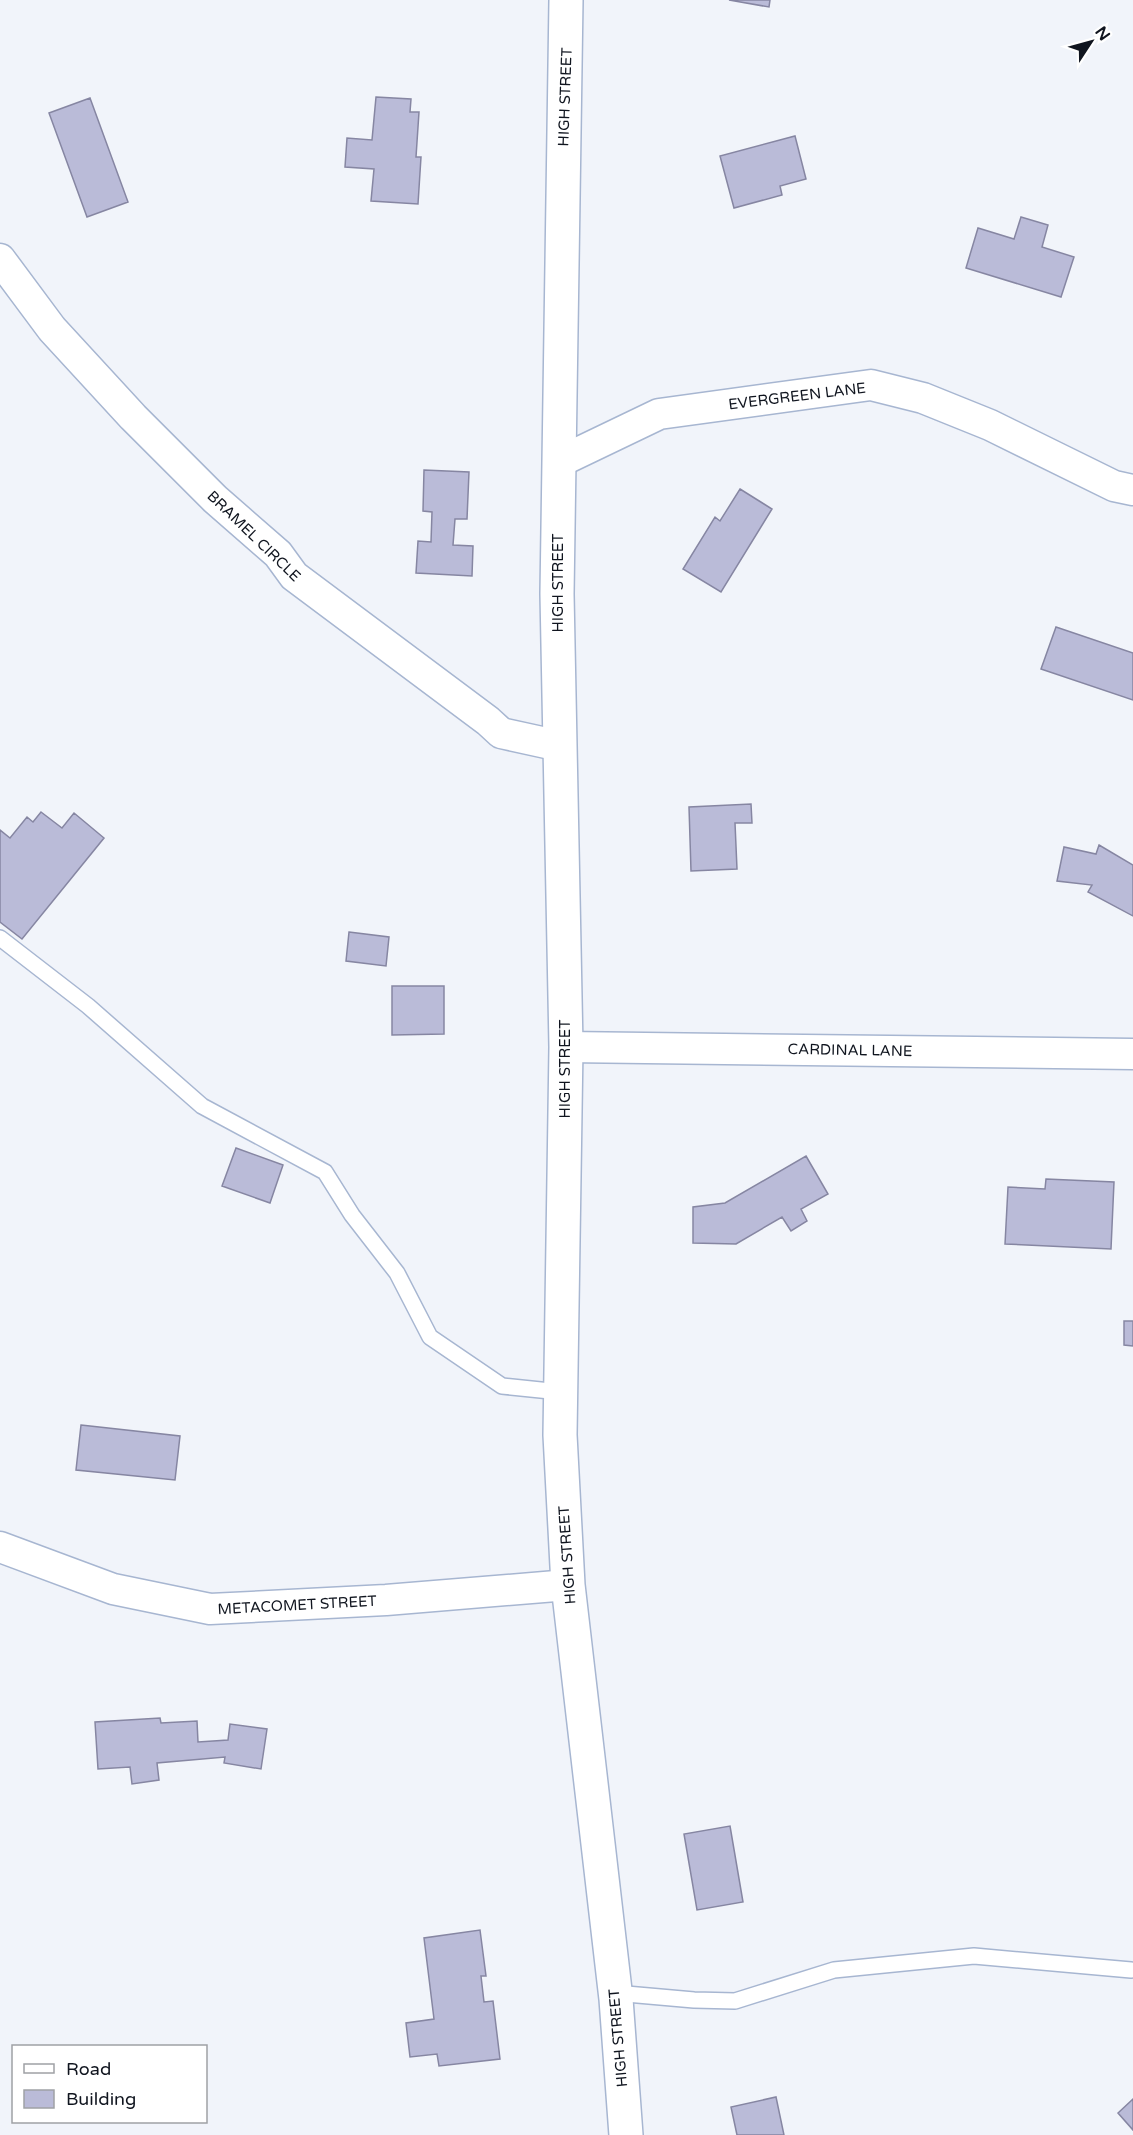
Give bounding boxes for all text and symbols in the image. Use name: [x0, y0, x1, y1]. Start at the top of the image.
north arrow: [1061, 12, 1121, 72]
text: N: [1090, 23, 1114, 45]
street label: HIGH STREET: [554, 47, 576, 147]
street label: EVERGREEN LANE: [727, 379, 867, 413]
street label: BRAMEL CIRCLE: [204, 487, 304, 585]
street label: HIGH STREET: [549, 534, 567, 632]
street label: HIGH STREET: [556, 1020, 574, 1118]
street label: CARDINAL LANE: [787, 1040, 913, 1060]
street label: HIGH STREET: [555, 1505, 579, 1605]
street label: METACOMET STREET: [217, 1592, 377, 1618]
street label: HIGH STREET: [605, 1988, 631, 2088]
legend: [12, 2045, 207, 2123]
text: Road: [66, 2058, 111, 2080]
text: Building: [66, 2088, 136, 2110]

